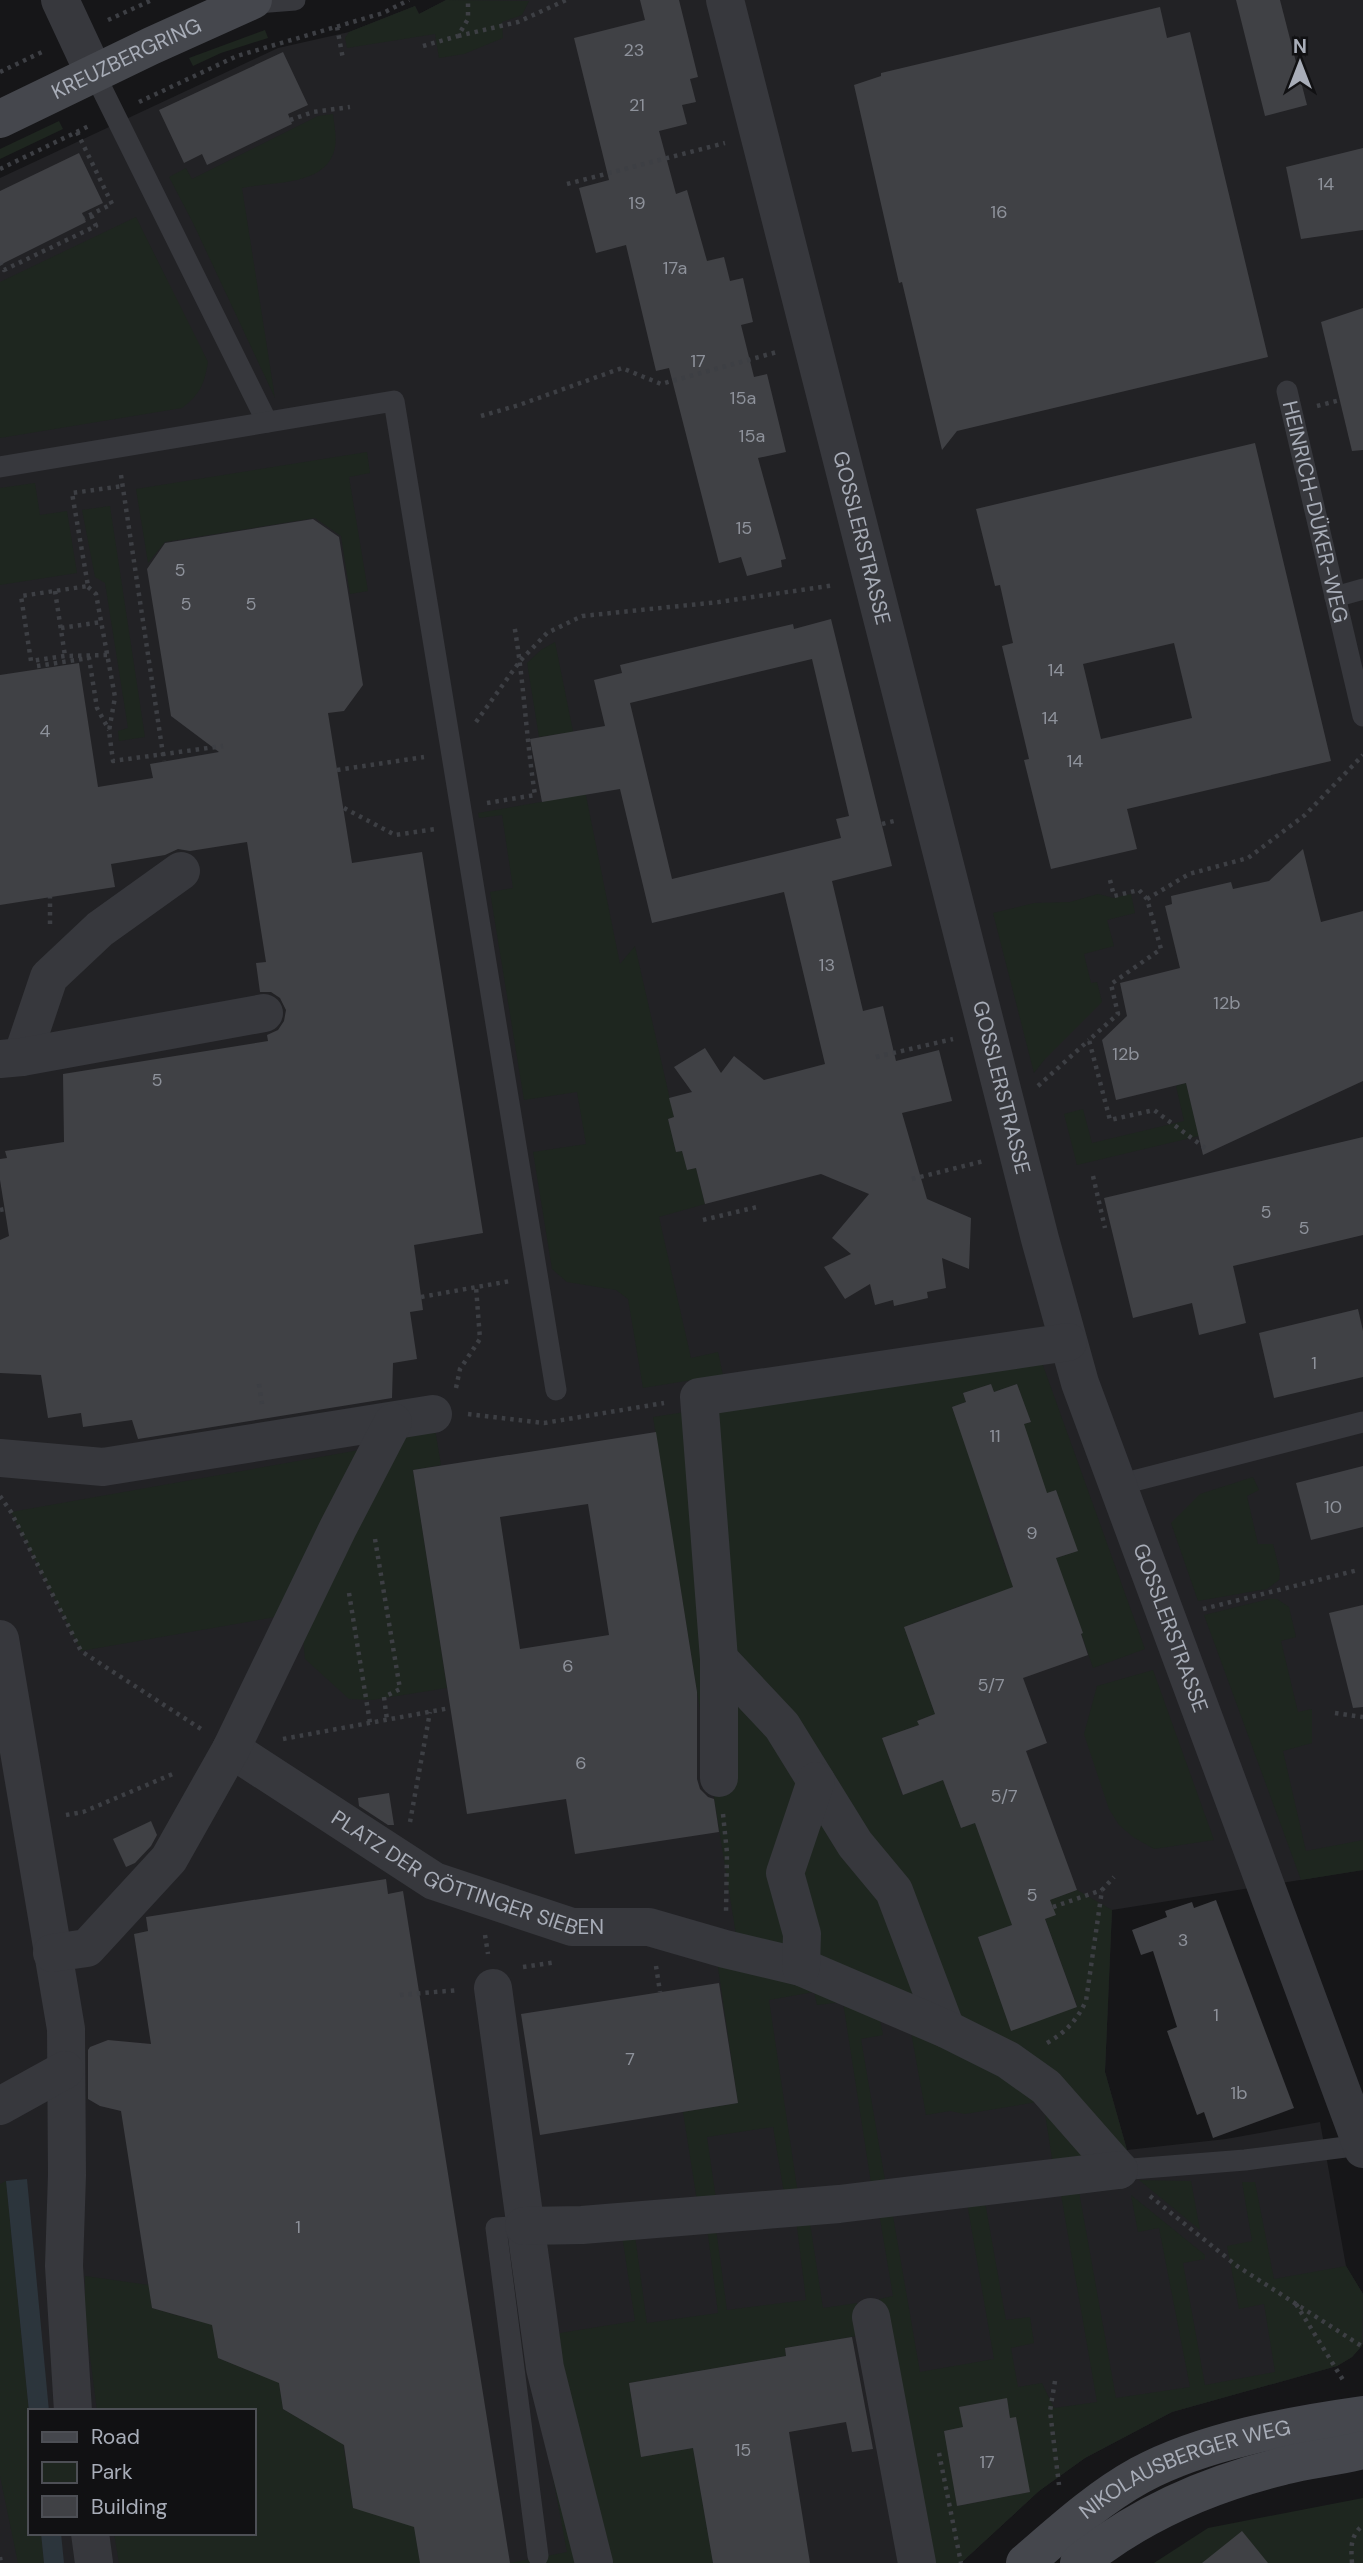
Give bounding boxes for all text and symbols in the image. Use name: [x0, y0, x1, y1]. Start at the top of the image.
street label: KREUZBERGRING: [47, 11, 206, 106]
north arrow: [1265, 28, 1335, 98]
text: N: [1293, 34, 1307, 59]
house number: 23: [623, 38, 645, 62]
house number: 21: [629, 93, 645, 117]
house number: 14: [1318, 172, 1334, 196]
house number: 19: [629, 191, 645, 215]
house number: 16: [991, 200, 1007, 224]
house number: 17a: [663, 256, 687, 280]
house number: 17: [690, 349, 706, 373]
house number: 15a: [730, 386, 756, 410]
street label: HEINRICH-DÜKER-WEG: [1276, 398, 1355, 626]
house number: 15a: [739, 424, 765, 448]
street label: GOSSLERSTRASSE: [826, 448, 897, 628]
house number: 15: [736, 516, 752, 540]
house number: 5: [175, 558, 185, 582]
house number: 5: [181, 592, 191, 616]
house number: 5: [246, 592, 256, 616]
house number: 14: [1048, 658, 1064, 682]
house number: 14: [1042, 706, 1058, 730]
house number: 4: [40, 719, 51, 743]
house number: 14: [1067, 749, 1083, 773]
house number: 13: [819, 953, 835, 977]
house number: 12b: [1213, 991, 1241, 1015]
street label: GOSSLERSTRASSE: [966, 998, 1037, 1177]
house number: 12b: [1112, 1042, 1140, 1066]
house number: 5: [152, 1068, 162, 1092]
house number: 5: [1261, 1200, 1271, 1224]
house number: 5: [1299, 1216, 1309, 1240]
house number: 1: [1311, 1351, 1317, 1375]
house number: 11: [989, 1424, 1001, 1448]
house number: 10: [1324, 1495, 1342, 1519]
house number: 9: [1026, 1521, 1038, 1545]
street label: GOSSLERSTRASSE: [1126, 1539, 1215, 1716]
house number: 6: [562, 1654, 574, 1678]
house number: 5/7: [977, 1673, 1005, 1697]
house number: 6: [575, 1751, 587, 1775]
house number: 5/7: [990, 1784, 1018, 1808]
street label: PLATZ DER GÖTTINGER SIEBEN: [326, 1804, 604, 1942]
house number: 5: [1027, 1883, 1037, 1907]
house number: 3: [1178, 1928, 1188, 1952]
house number: 1: [1213, 2003, 1219, 2027]
house number: 7: [625, 2047, 635, 2071]
house number: 1b: [1231, 2081, 1247, 2105]
house number: 1: [295, 2215, 301, 2239]
legend: [28, 2409, 256, 2535]
street label: NIKOLAUSBERGER WEG: [1073, 2413, 1293, 2526]
text: Road: [91, 2423, 140, 2451]
house number: 15: [735, 2438, 751, 2462]
house number: 17: [979, 2450, 995, 2474]
text: Park: [91, 2458, 133, 2486]
text: Building: [91, 2493, 168, 2521]

